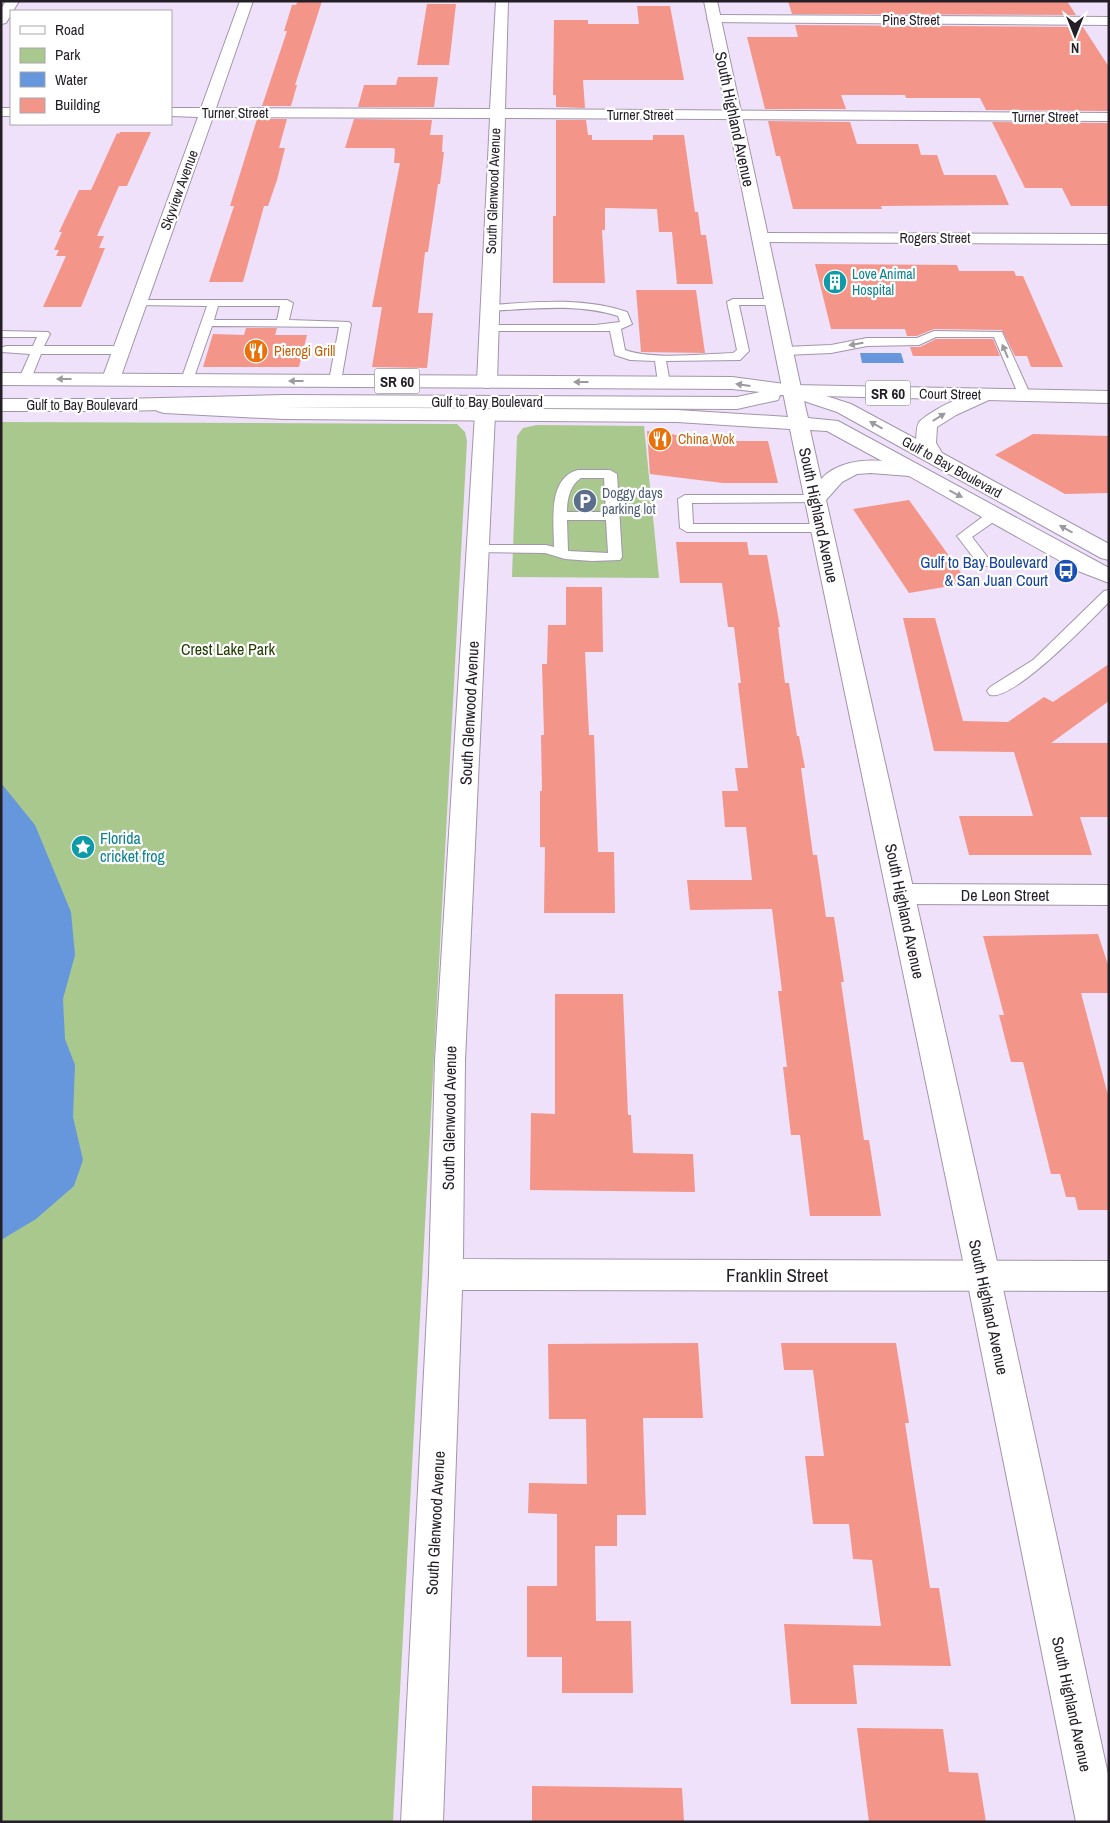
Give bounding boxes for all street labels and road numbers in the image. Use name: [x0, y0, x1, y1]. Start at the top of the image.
street label: Pine Street: [882, 11, 940, 29]
street label: South Highland Avenue: [710, 49, 760, 189]
street label: Turner Street: [202, 104, 268, 122]
street label: Turner Street: [607, 106, 673, 124]
street label: Turner Street: [1012, 108, 1078, 126]
street label: South Glenwood Avenue: [482, 128, 504, 254]
street label: Skyview Avenue: [156, 147, 202, 233]
street label: Rogers Street: [900, 229, 970, 247]
road number: SR 60: [374, 368, 420, 394]
road number: SR 60: [866, 380, 910, 406]
street label: Court Street: [919, 384, 981, 404]
street label: Gulf to Bay Boulevard: [431, 393, 543, 411]
street label: Gulf to Bay Boulevard: [26, 396, 138, 414]
street label: Gulf to Bay Boulevard: [899, 432, 1005, 502]
street label: South Highland Avenue: [794, 445, 844, 585]
street label: South Glenwood Avenue: [454, 640, 484, 786]
street label: South Highland Avenue: [880, 841, 930, 981]
street label: De Leon Street: [961, 884, 1049, 906]
street label: South Glenwood Avenue: [437, 1046, 461, 1190]
street label: South Highland Avenue: [964, 1237, 1014, 1377]
street label: Franklin Street: [726, 1262, 829, 1288]
street label: South Glenwood Avenue: [420, 1450, 450, 1596]
street label: South Highland Avenue: [1047, 1634, 1097, 1774]

